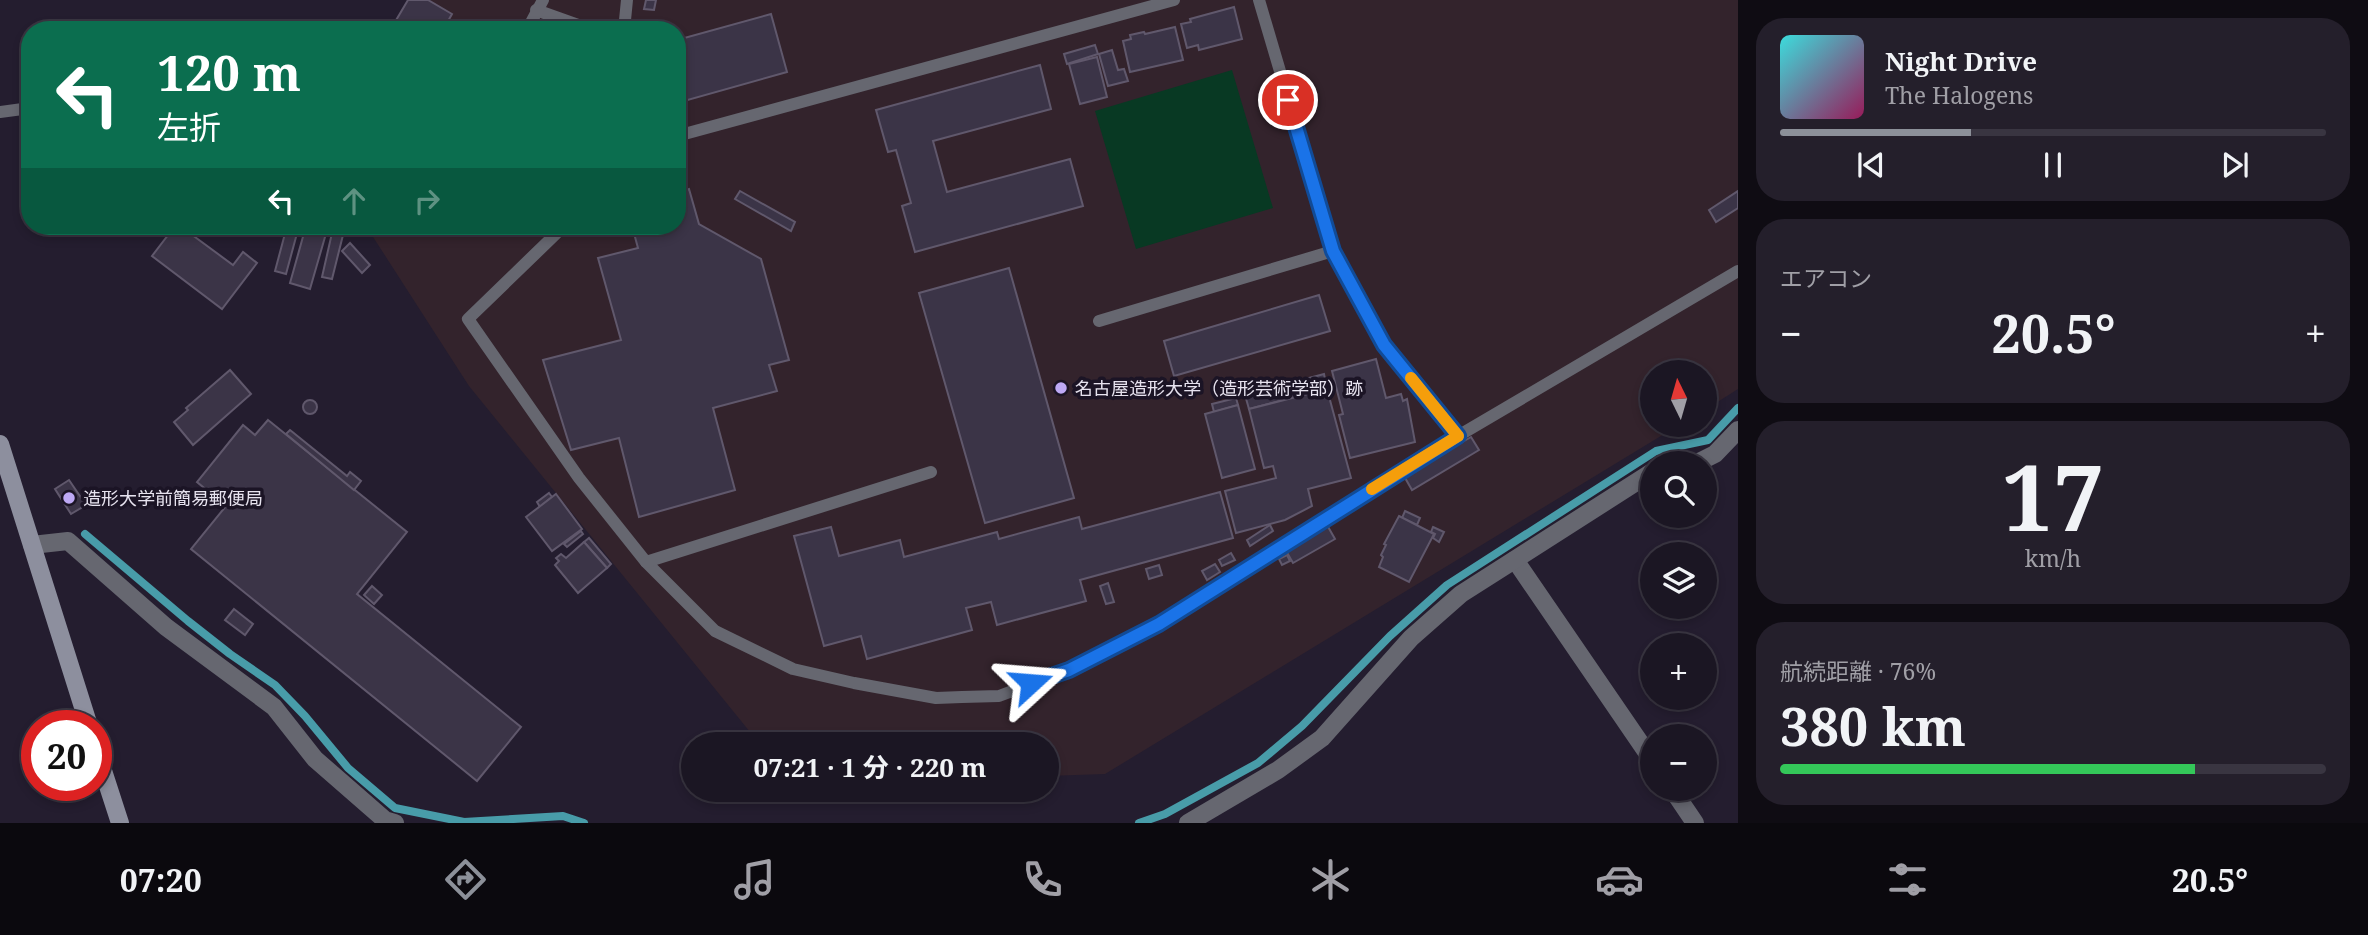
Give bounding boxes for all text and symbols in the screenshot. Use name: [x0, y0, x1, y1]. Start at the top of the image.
text: 120 m: [157, 39, 301, 105]
text: Night Drive: [1885, 43, 2037, 79]
icon: left: [42, 49, 133, 140]
pin: [1258, 70, 1318, 130]
text: The Halogens: [1885, 79, 2033, 111]
icon: arrive: [1269, 81, 1307, 119]
text: 左折: [157, 105, 221, 148]
icon: previous: [1852, 146, 1890, 184]
icon: pause: [2034, 146, 2072, 184]
icon: next: [2216, 146, 2254, 184]
icon: left: [262, 182, 300, 220]
icon: ahead: [335, 182, 373, 220]
icon: right: [408, 182, 446, 220]
text: エアコン: [1780, 262, 1872, 294]
text: 20.5°: [1991, 297, 2116, 368]
text: −: [1780, 307, 1802, 359]
text: +: [2305, 307, 2326, 359]
north arrow: [1640, 360, 1717, 438]
map controls: [1640, 360, 1717, 801]
place label: 名古屋造形大学（造形芸術学部）跡: [1075, 376, 1363, 400]
marker: 名古屋造形大学（造形芸術学部）跡: [1053, 380, 1069, 396]
text: 17: [2002, 434, 2104, 558]
button: search: [1640, 451, 1717, 528]
place label: 造形大学前簡易郵便局: [83, 486, 263, 510]
marker: 造形大学前簡易郵便局: [61, 490, 77, 506]
button: layers: [1640, 542, 1717, 619]
text: km/h: [2025, 542, 2081, 574]
button: +: [1640, 633, 1717, 710]
position arrow: [994, 646, 1068, 720]
text: 航続距離 · 76%: [1780, 655, 1936, 687]
text: 380 km: [1780, 690, 1966, 761]
speed limit sign: 20: [21, 710, 112, 801]
button: −: [1640, 724, 1717, 801]
text: 07:21 · 1 分 · 220 m: [754, 749, 986, 785]
icon: directions: [441, 855, 490, 904]
icon: music: [730, 855, 779, 904]
icon: phone: [1018, 855, 1067, 904]
icon: climate: [1306, 855, 1355, 904]
icon: car: [1595, 855, 1644, 904]
icon: filters: [1883, 855, 1932, 904]
text: 07:20: [120, 858, 202, 901]
text: 20.5°: [2172, 858, 2248, 901]

